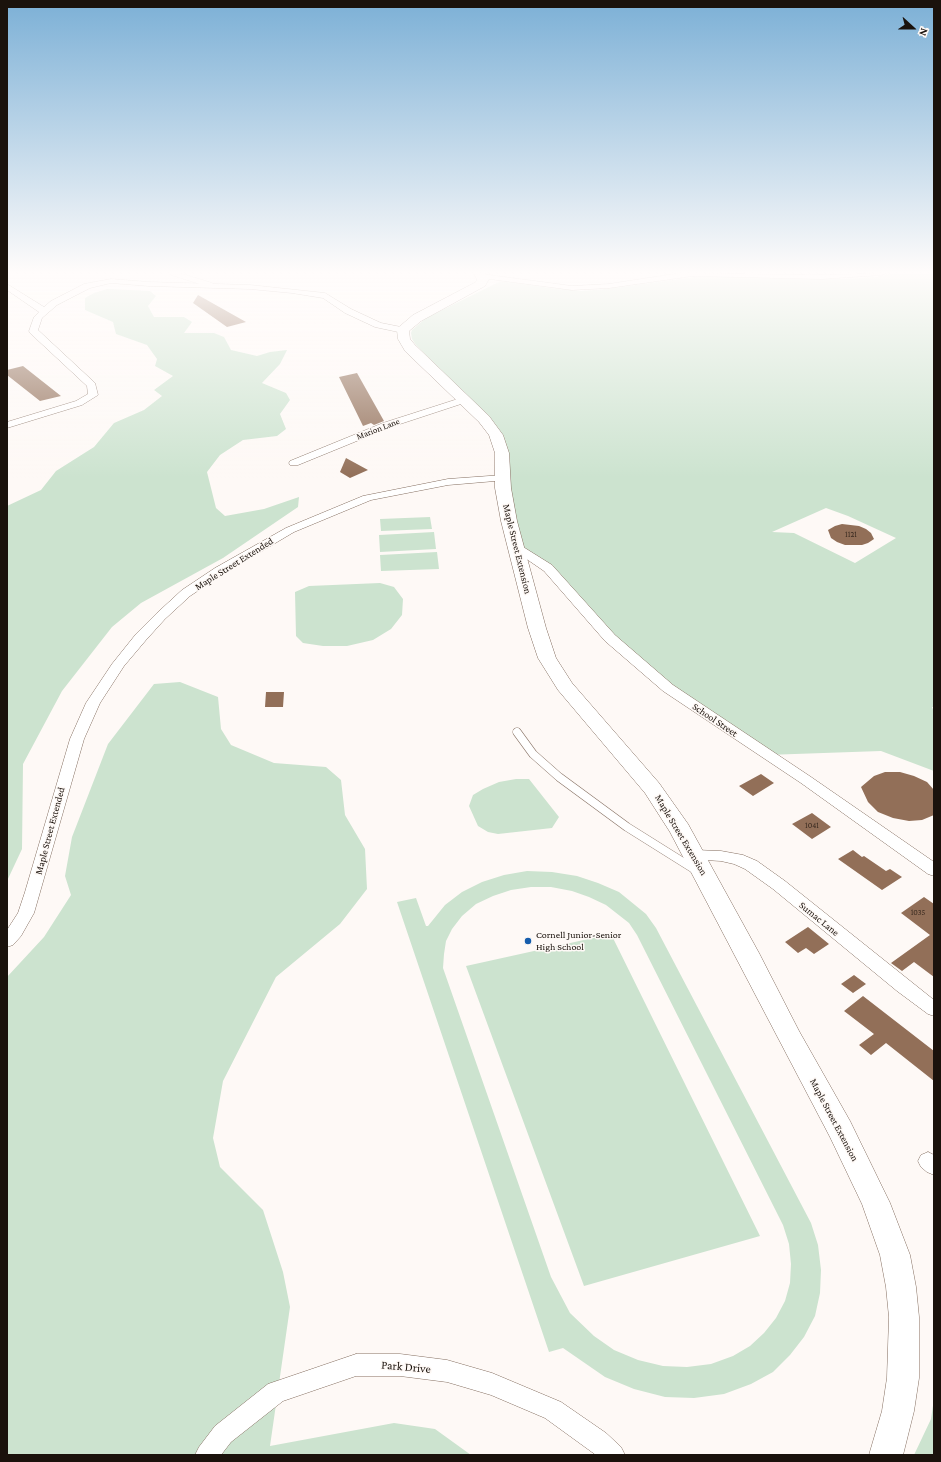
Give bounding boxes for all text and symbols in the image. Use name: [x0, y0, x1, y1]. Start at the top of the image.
north arrow: [893, 8, 933, 48]
text: N: [917, 27, 931, 38]
street label: Marion Lane: [355, 416, 401, 442]
street label: Maple Street Extension: [500, 503, 534, 595]
house number: 1121: [845, 530, 857, 540]
street label: Maple Street Extended: [193, 535, 275, 593]
street label: School Street: [690, 700, 740, 740]
street label: Maple Street Extended: [33, 786, 67, 876]
street label: Maple Street Extension: [652, 792, 710, 878]
house number: 1041: [805, 821, 819, 831]
street label: Sumac Lane: [797, 899, 841, 939]
house number: 1035: [911, 908, 925, 918]
place label: Cornell Junior-Senior High School: [536, 929, 621, 952]
marker: Cornell Junior-Senior High School: [523, 936, 533, 946]
street label: Maple Street Extension: [807, 1077, 861, 1163]
street label: Park Drive: [381, 1358, 431, 1376]

